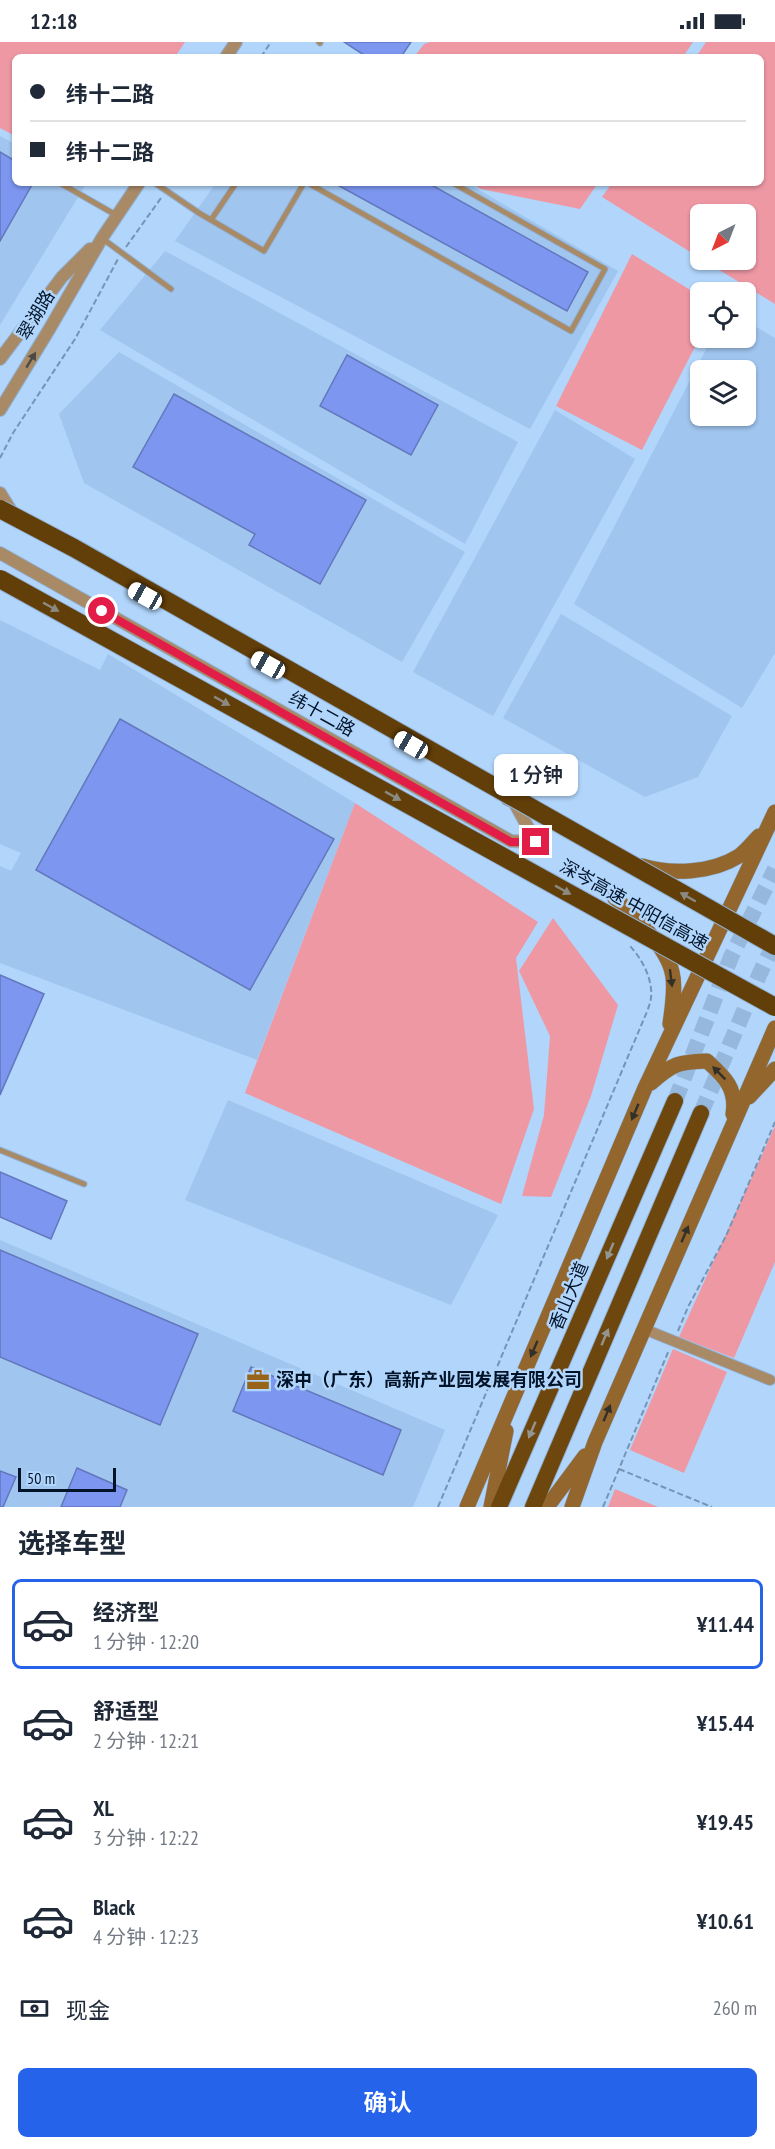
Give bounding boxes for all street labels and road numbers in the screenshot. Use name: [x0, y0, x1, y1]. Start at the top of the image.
street label: 翠湖路: [12, 286, 59, 344]
street label: 纬十二路: [285, 686, 359, 741]
street label: 深岑高速 中阳信高速: [556, 854, 712, 955]
street label: 香山大道: [544, 1258, 593, 1333]

